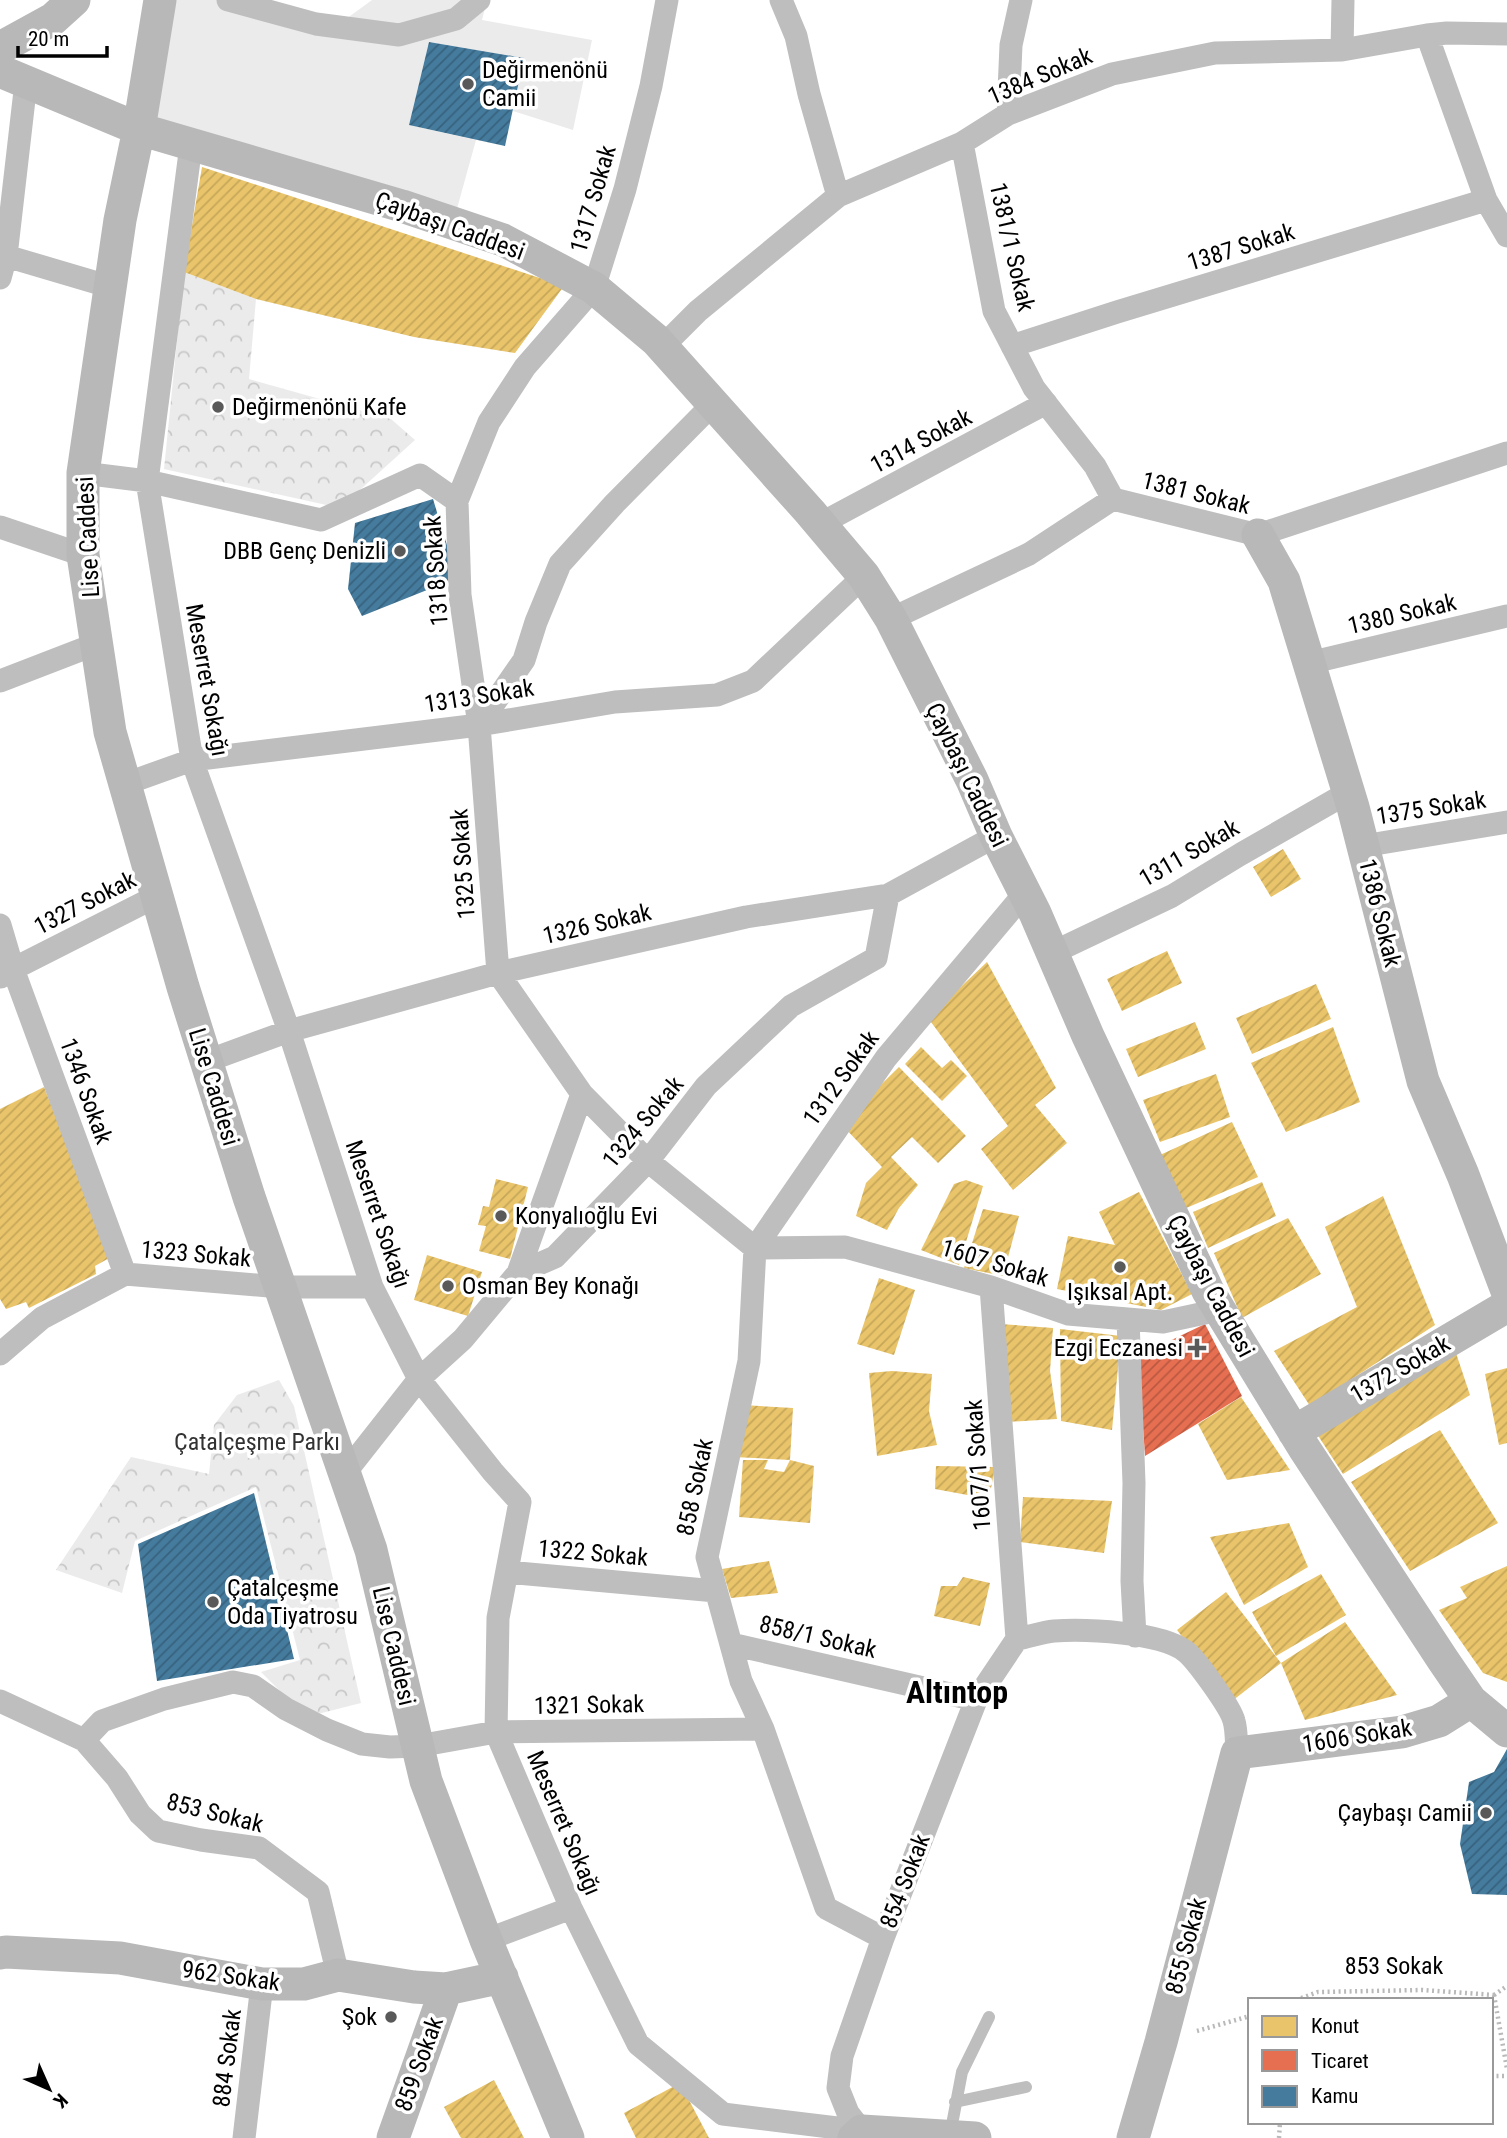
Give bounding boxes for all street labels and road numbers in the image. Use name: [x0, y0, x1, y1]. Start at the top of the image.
street label: 1384 Sokak: [984, 41, 1097, 110]
street label: 1317 Sokak: [564, 142, 622, 256]
street label: 1381/1 Sokak: [984, 180, 1040, 314]
street label: Çaybaşı Caddesi: [371, 186, 529, 266]
street label: 1387 Sokak: [1184, 217, 1298, 277]
street label: 1314 Sokak: [866, 403, 977, 479]
street label: 1381 Sokak: [1139, 466, 1253, 520]
street label: Lise Caddesi: [71, 476, 105, 598]
street label: 1318 Sokak: [418, 515, 454, 627]
street label: 1380 Sokak: [1345, 588, 1459, 640]
street label: Meserret Sokağı: [180, 602, 234, 758]
street label: 1313 Sokak: [422, 674, 536, 718]
street label: Çaybaşı Caddesi: [920, 698, 1014, 852]
street label: 1375 Sokak: [1374, 786, 1488, 830]
street label: 1325 Sokak: [445, 808, 481, 920]
street label: 1311 Sokak: [1134, 813, 1244, 893]
street label: 1386 Sokak: [1353, 856, 1407, 970]
street label: 1327 Sokak: [29, 865, 141, 941]
street label: 1326 Sokak: [540, 898, 654, 950]
street label: Lise Caddesi: [183, 1025, 245, 1149]
street label: 1312 Sokak: [797, 1025, 885, 1131]
street label: 1346 Sokak: [54, 1034, 118, 1148]
street label: 1324 Sokak: [597, 1071, 689, 1173]
street label: Meserret Sokağı: [340, 1137, 416, 1291]
street label: Çaybaşı Caddesi: [1162, 1210, 1260, 1362]
street label: 1607 Sokak: [938, 1233, 1052, 1293]
street label: 1323 Sokak: [140, 1235, 252, 1273]
street label: 1372 Sokak: [1345, 1329, 1455, 1409]
street label: 1607/1 Sokak: [959, 1398, 997, 1531]
street label: 858 Sokak: [671, 1436, 719, 1538]
street label: 1322 Sokak: [537, 1534, 649, 1572]
street label: Lise Caddesi: [367, 1584, 421, 1708]
street label: 858/1 Sokak: [757, 1610, 880, 1664]
street label: 1321 Sokak: [533, 1690, 645, 1720]
street label: 1606 Sokak: [1300, 1714, 1414, 1758]
street label: Meserret Sokağı: [521, 1747, 607, 1899]
street label: 853 Sokak: [164, 1787, 266, 1839]
street label: 854 Sokak: [874, 1830, 936, 1932]
street label: 855 Sokak: [1160, 1895, 1212, 1997]
street label: 853 Sokak: [1345, 1952, 1444, 1980]
street label: 962 Sokak: [180, 1955, 282, 1997]
street label: 884 Sokak: [207, 2007, 247, 2109]
street label: 859 Sokak: [389, 2013, 449, 2115]

